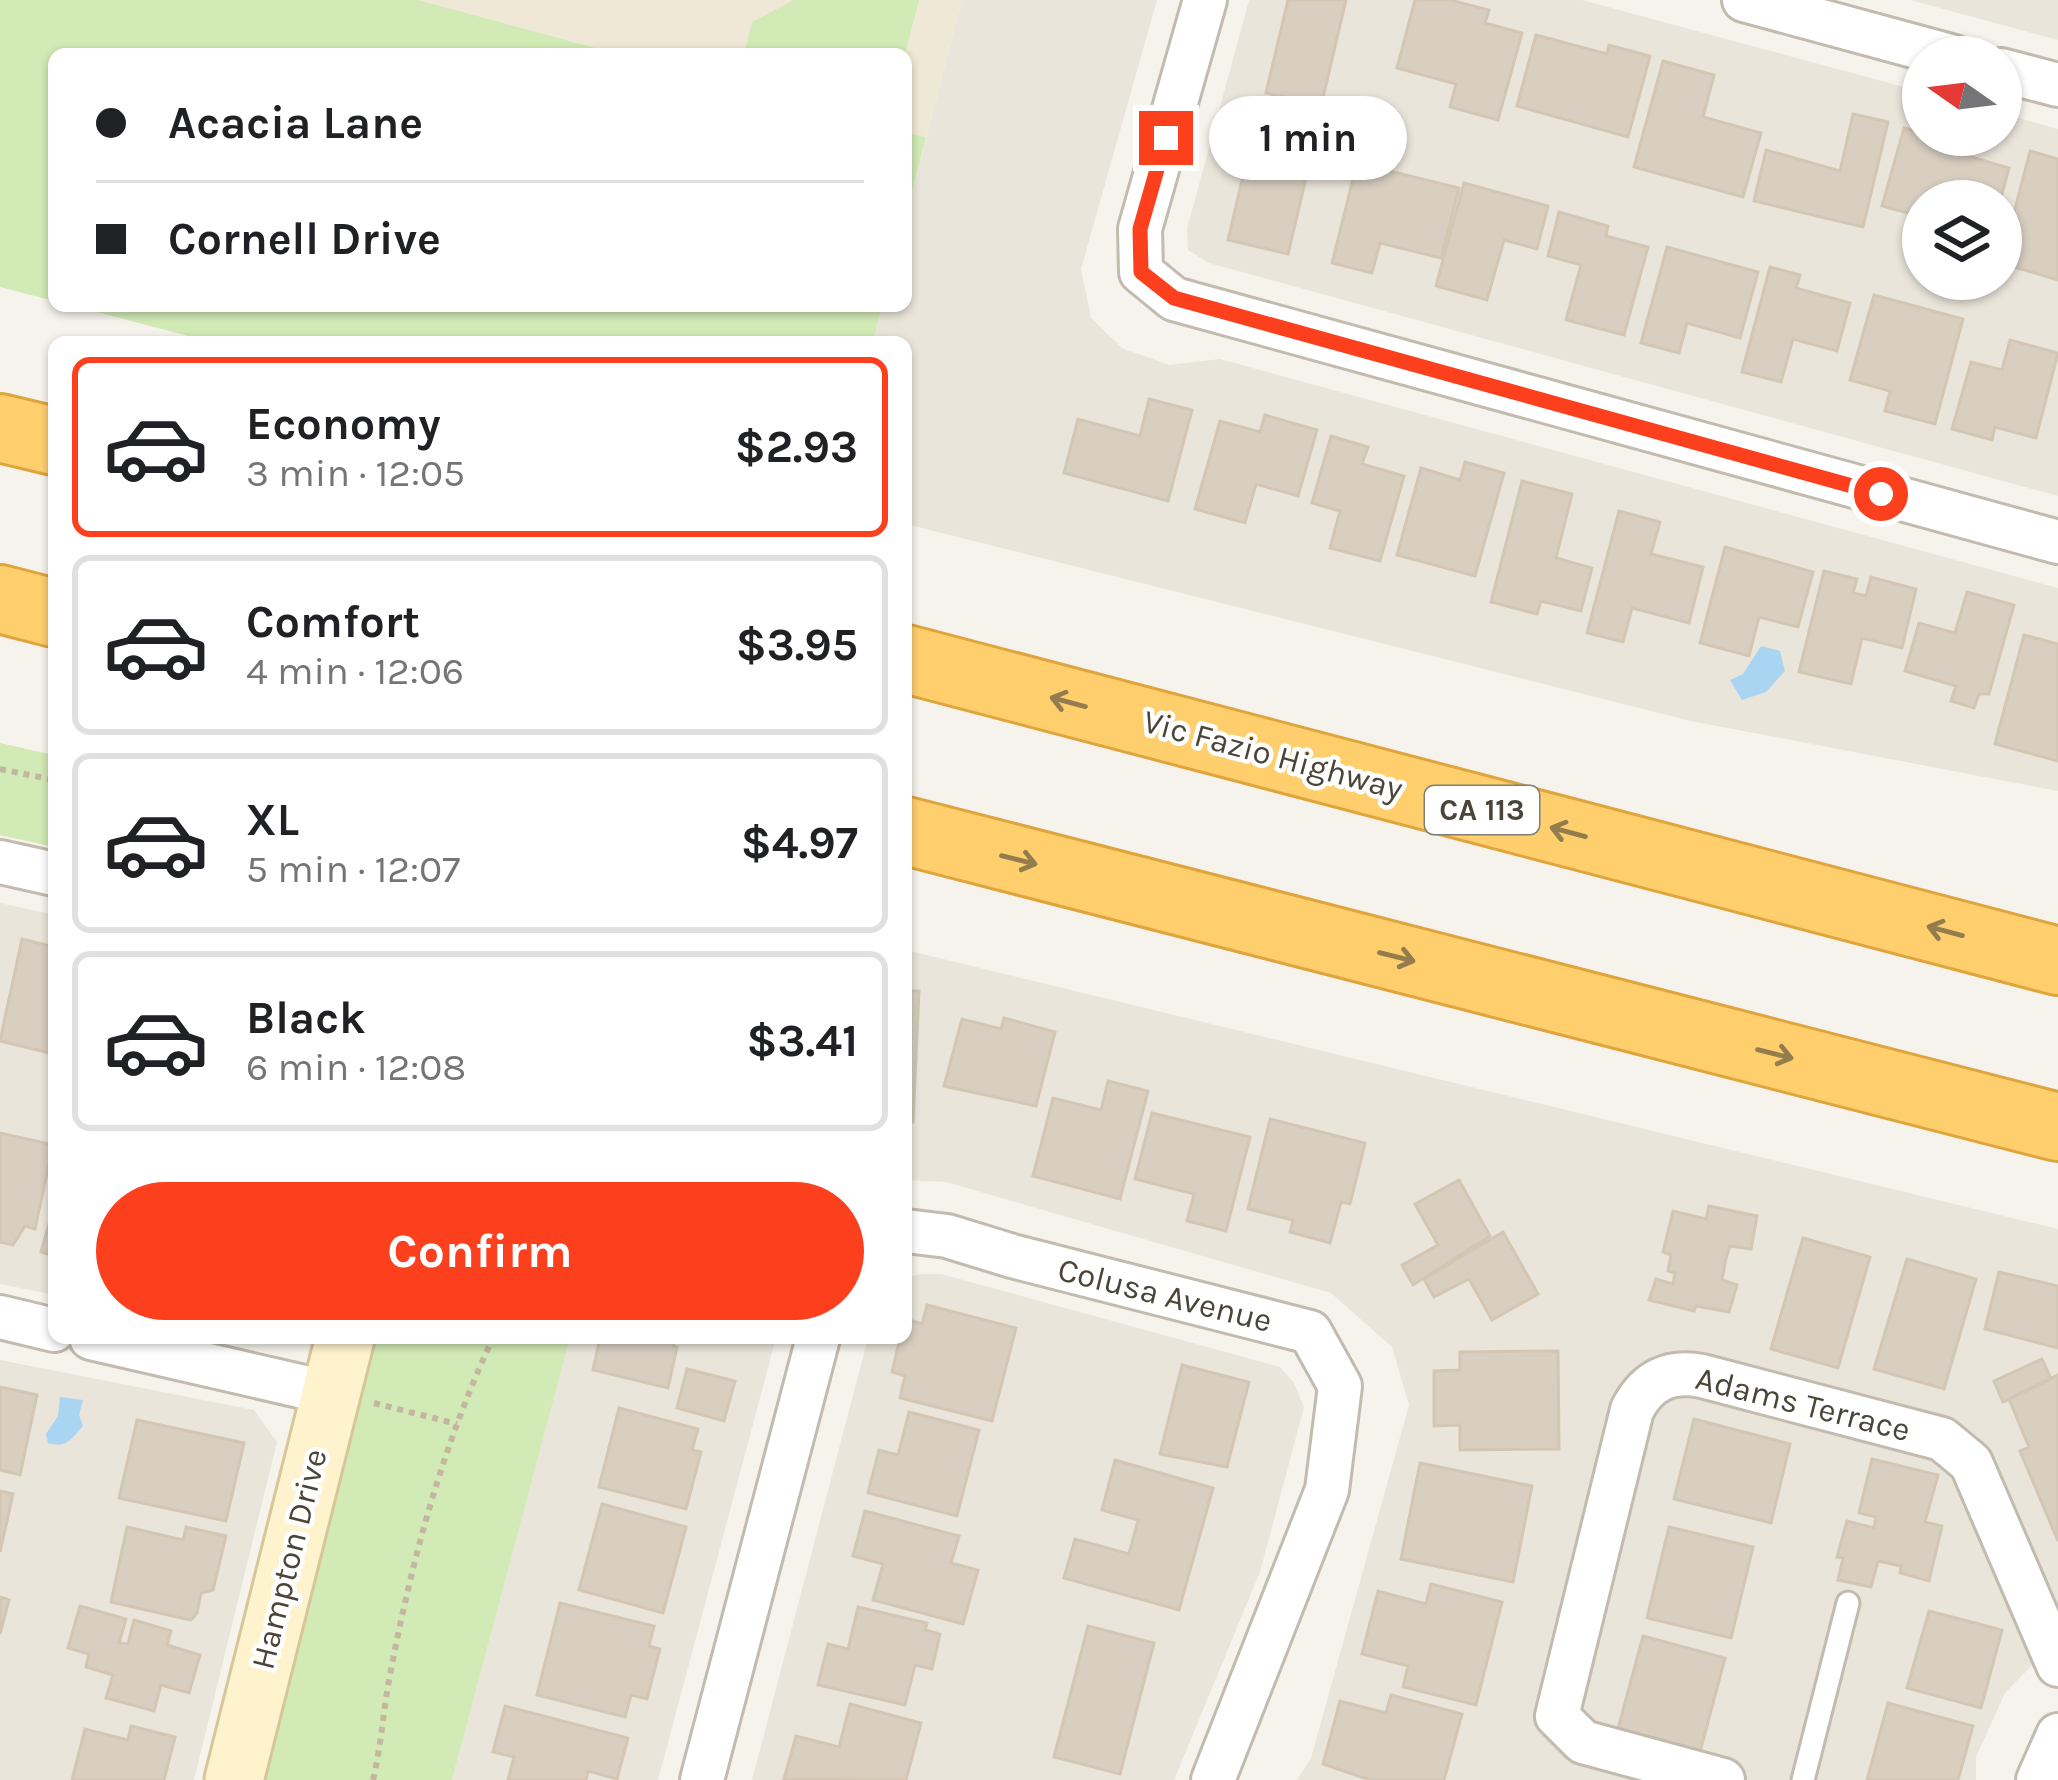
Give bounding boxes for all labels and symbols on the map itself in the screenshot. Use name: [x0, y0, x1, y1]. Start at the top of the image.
north arrow: [1902, 36, 2022, 156]
callout: 1 min: [1208, 96, 1406, 180]
route end: [1139, 111, 1193, 165]
route start: [1854, 467, 1908, 521]
one-way arrow: [1050, 689, 1088, 711]
street label: Vic Fazio Highway: [1139, 702, 1407, 808]
road number: CA 113: [1425, 786, 1539, 834]
one-way arrow: [1549, 820, 1587, 842]
one-way arrow: [1000, 851, 1038, 873]
one-way arrow: [1926, 919, 1964, 941]
one-way arrow: [1377, 948, 1415, 970]
one-way arrow: [1755, 1044, 1793, 1066]
street label: Colusa Avenue: [1054, 1250, 1276, 1340]
street label: Adams Terrace: [1692, 1359, 1914, 1449]
street label: Hampton Drive: [243, 1445, 335, 1673]

